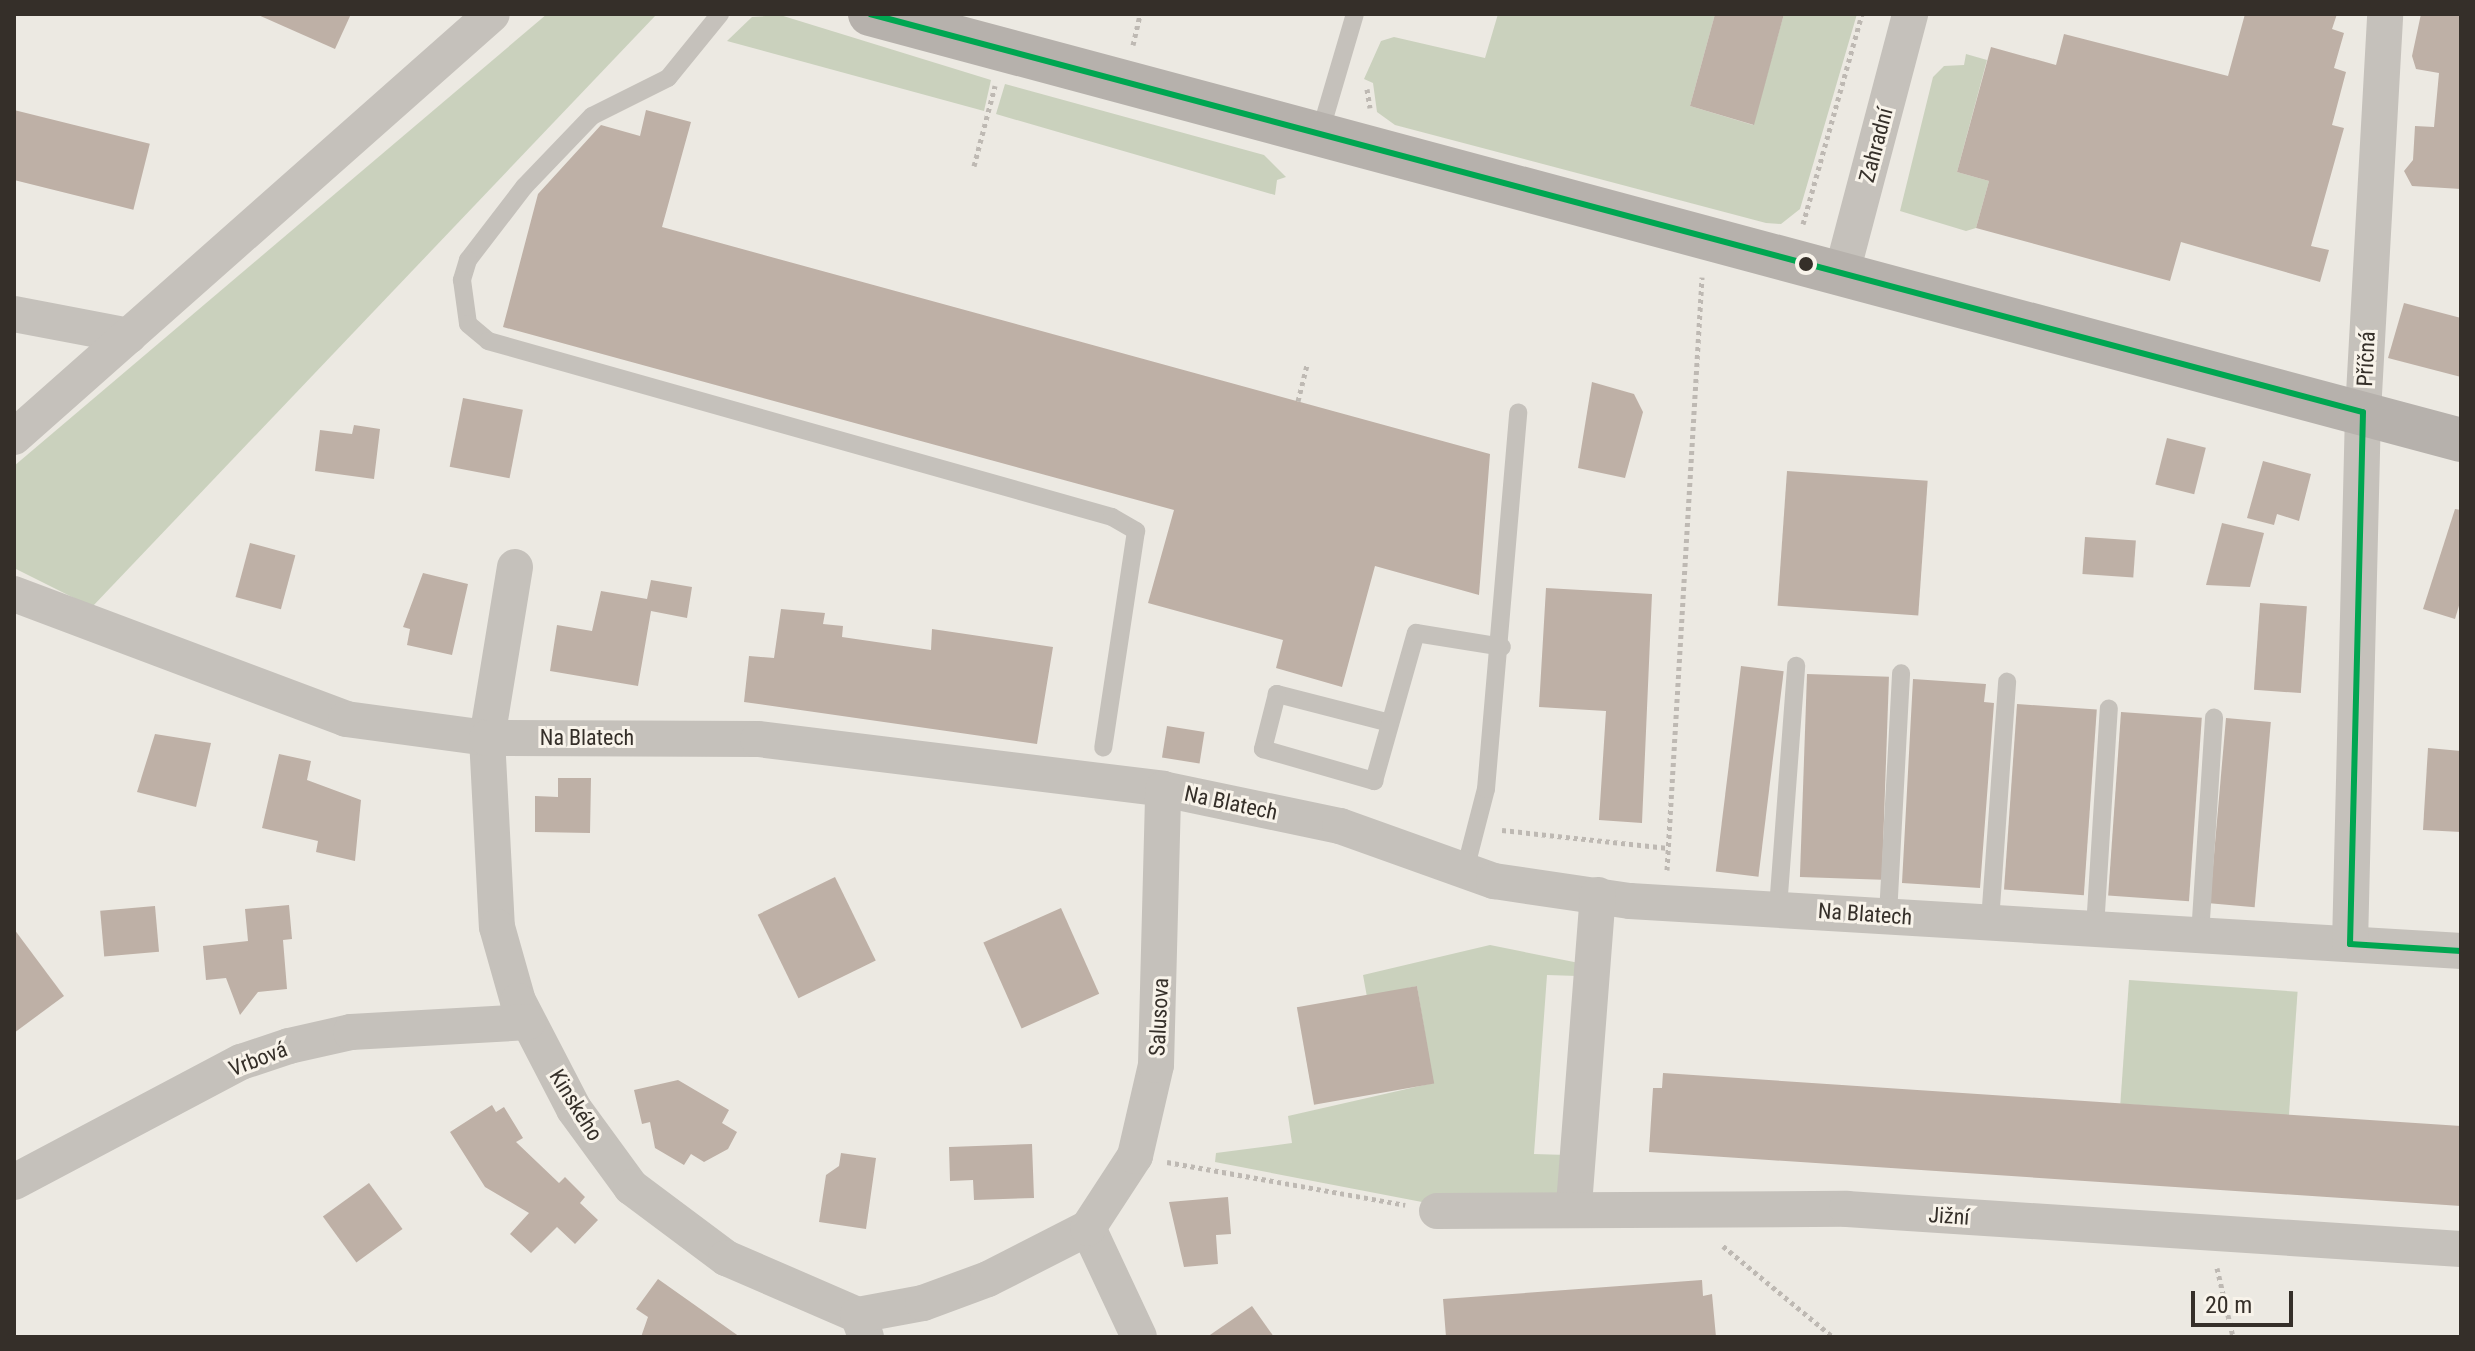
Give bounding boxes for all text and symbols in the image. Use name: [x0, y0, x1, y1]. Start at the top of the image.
street label: Zahradní: [1853, 105, 1899, 185]
unlabelled marker: [1798, 256, 1814, 272]
street label: Příčná: [2351, 331, 2381, 387]
street label: Na Blatech: [540, 725, 634, 751]
street label: Na Blatech: [1182, 780, 1280, 826]
street label: Na Blatech: [1817, 898, 1913, 930]
street label: Salusova: [1144, 977, 1174, 1057]
street label: Vrbová: [225, 1036, 291, 1082]
street label: Kinského: [544, 1064, 608, 1146]
street label: Jižní: [1928, 1201, 1970, 1231]
scale bar: [2195, 1275, 2297, 1325]
text: 20 m: [2205, 1291, 2252, 1319]

